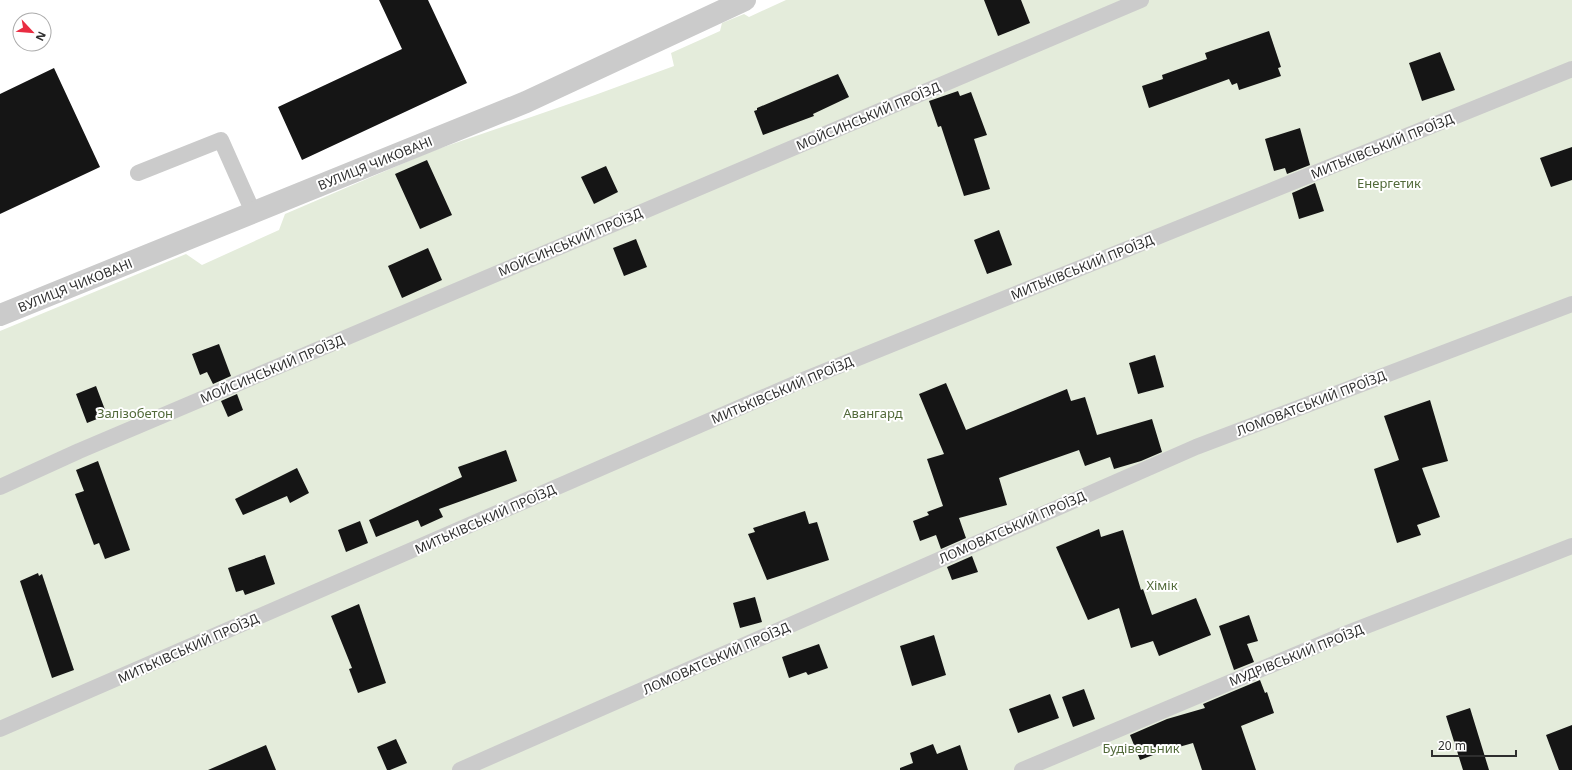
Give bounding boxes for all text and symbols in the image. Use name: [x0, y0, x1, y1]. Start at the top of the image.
north arrow: [12, 12, 52, 52]
text: N: [33, 29, 50, 44]
street label: МОЙСИНСЬКИЙ ПРОЇЗД: [793, 77, 943, 154]
street label: МИТЬКІВСЬКИЙ ПРОЇЗД: [1308, 109, 1456, 183]
street label: ВУЛИЦЯ ЧИКОВАНІ: [315, 132, 435, 194]
park label: Енергетик: [1357, 174, 1421, 192]
street label: МОЙСИНСЬКИЙ ПРОЇЗД: [495, 203, 645, 280]
street label: МИТЬКІВСЬКИЙ ПРОЇЗД: [1008, 230, 1156, 304]
street label: ВУЛИЦЯ ЧИКОВАНІ: [15, 254, 135, 316]
street label: МОЙСИНСЬКИЙ ПРОЇЗД: [197, 330, 347, 407]
street label: МИТЬКІВСЬКИЙ ПРОЇЗД: [708, 352, 856, 428]
street label: ЛОМОВАТСЬКИЙ ПРОЇЗД: [1234, 366, 1389, 440]
park label: Залізобетон: [97, 404, 173, 422]
park label: Авангард: [843, 404, 903, 422]
street label: МИТЬКІВСЬКИЙ ПРОЇЗД: [412, 480, 559, 558]
street label: ЛОМОВАТСЬКИЙ ПРОЇЗД: [936, 486, 1089, 568]
park label: Хімік: [1146, 576, 1178, 594]
street label: МИТЬКІВСЬКИЙ ПРОЇЗД: [115, 609, 262, 687]
street label: ЛОМОВАТСЬКИЙ ПРОЇЗД: [640, 617, 793, 699]
street label: МУДРІВСЬКИЙ ПРОЇЗД: [1226, 620, 1366, 690]
scale bar: [1432, 732, 1516, 758]
text: 20 m: [1438, 737, 1466, 754]
park label: Будівельник: [1102, 739, 1180, 757]

